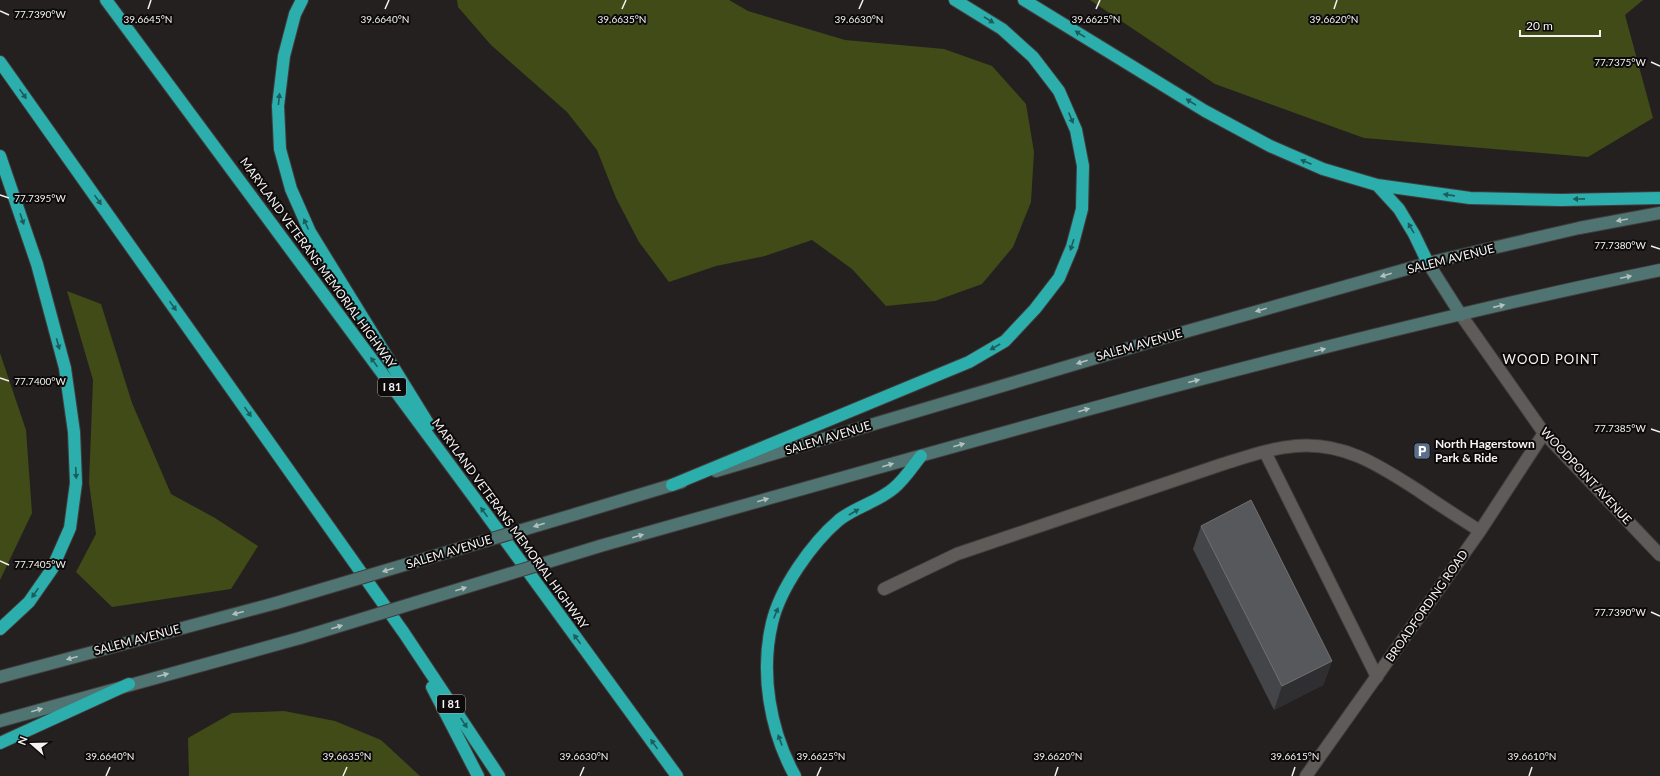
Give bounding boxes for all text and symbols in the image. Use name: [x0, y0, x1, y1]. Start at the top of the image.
text: 77.7390°W: [14, 8, 66, 20]
scale bar: [1520, 12, 1600, 38]
text: 39.6645°N: [124, 13, 172, 25]
text: 39.6640°N: [361, 13, 409, 25]
text: 39.6635°N: [598, 13, 646, 25]
text: 39.6630°N: [835, 13, 883, 25]
text: 39.6625°N: [1072, 13, 1120, 25]
text: 39.6620°N: [1310, 13, 1358, 25]
one-way arrow: [983, 17, 995, 24]
text: 20 m: [1526, 18, 1553, 33]
one-way arrow: [1075, 30, 1085, 38]
text: 77.7375°W: [1594, 56, 1646, 68]
one-way arrow: [19, 88, 27, 99]
one-way arrow: [276, 93, 282, 105]
one-way arrow: [1185, 99, 1196, 106]
one-way arrow: [1068, 112, 1074, 123]
street label: MARYLAND VETERANS MEMORIAL HIGHWAY: [237, 155, 400, 371]
one-way arrow: [1300, 158, 1312, 165]
text: 77.7395°W: [14, 192, 66, 204]
one-way arrow: [1443, 192, 1455, 198]
one-way arrow: [94, 194, 102, 205]
one-way arrow: [1572, 196, 1585, 202]
one-way arrow: [19, 214, 25, 226]
one-way arrow: [303, 217, 309, 229]
one-way arrow: [1616, 217, 1628, 223]
one-way arrow: [1407, 222, 1414, 234]
one-way arrow: [1069, 239, 1075, 251]
text: 77.7380°W: [1594, 239, 1646, 251]
street label: SALEM AVENUE: [1406, 240, 1496, 277]
one-way arrow: [1380, 272, 1392, 278]
one-way arrow: [1620, 274, 1632, 280]
one-way arrow: [169, 300, 177, 311]
one-way arrow: [1493, 303, 1505, 309]
one-way arrow: [1255, 308, 1267, 314]
street label: SALEM AVENUE: [1094, 325, 1184, 364]
one-way arrow: [56, 338, 62, 350]
one-way arrow: [989, 343, 1001, 350]
one-way arrow: [1314, 347, 1326, 353]
district label: WOOD POINT: [1503, 351, 1599, 367]
one-way arrow: [370, 357, 378, 368]
one-way arrow: [1076, 359, 1088, 365]
text: 77.7400°W: [14, 375, 66, 387]
road number: I 81: [378, 378, 406, 396]
one-way arrow: [1188, 378, 1200, 384]
one-way arrow: [244, 407, 252, 417]
one-way arrow: [1078, 407, 1090, 413]
street label: MARYLAND VETERANS MEMORIAL HIGHWAY: [429, 416, 592, 632]
street label: SALEM AVENUE: [783, 417, 873, 458]
text: 77.7385°W: [1594, 422, 1646, 434]
street label: WOODPOINT AVENUE: [1538, 424, 1635, 527]
place label: North Hagerstown Park & Ride: [1435, 436, 1535, 465]
parking icon: North Hagerstown Park & Ride: [1412, 441, 1432, 461]
one-way arrow: [953, 442, 965, 448]
one-way arrow: [882, 462, 894, 468]
one-way arrow: [72, 467, 79, 479]
one-way arrow: [757, 497, 769, 503]
one-way arrow: [480, 506, 488, 517]
one-way arrow: [848, 508, 860, 515]
one-way arrow: [533, 522, 545, 528]
street label: SALEM AVENUE: [404, 531, 494, 572]
one-way arrow: [632, 533, 644, 539]
street label: BROADFORDING ROAD: [1382, 547, 1471, 665]
text: 77.7405°W: [14, 558, 66, 570]
one-way arrow: [381, 567, 393, 573]
one-way arrow: [456, 586, 468, 592]
one-way arrow: [31, 588, 39, 598]
text: 77.7390°W: [1594, 606, 1646, 618]
one-way arrow: [773, 607, 779, 618]
one-way arrow: [232, 611, 245, 617]
street label: SALEM AVENUE: [92, 621, 182, 658]
one-way arrow: [331, 624, 343, 630]
one-way arrow: [573, 634, 581, 645]
one-way arrow: [66, 655, 78, 661]
one-way arrow: [157, 672, 169, 678]
road number: I 81: [437, 695, 465, 713]
one-way arrow: [32, 707, 44, 713]
one-way arrow: [460, 718, 468, 728]
north arrow: [12, 724, 52, 764]
text: N: [15, 734, 30, 747]
one-way arrow: [776, 734, 782, 746]
one-way arrow: [650, 739, 658, 750]
text: 39.6640°N: [86, 750, 134, 762]
text: 39.6635°N: [323, 750, 371, 762]
text: 39.6630°N: [560, 750, 608, 762]
text: 39.6625°N: [797, 750, 845, 762]
text: 39.6620°N: [1034, 750, 1082, 762]
text: 39.6615°N: [1271, 750, 1319, 762]
text: 39.6610°N: [1508, 750, 1556, 762]

